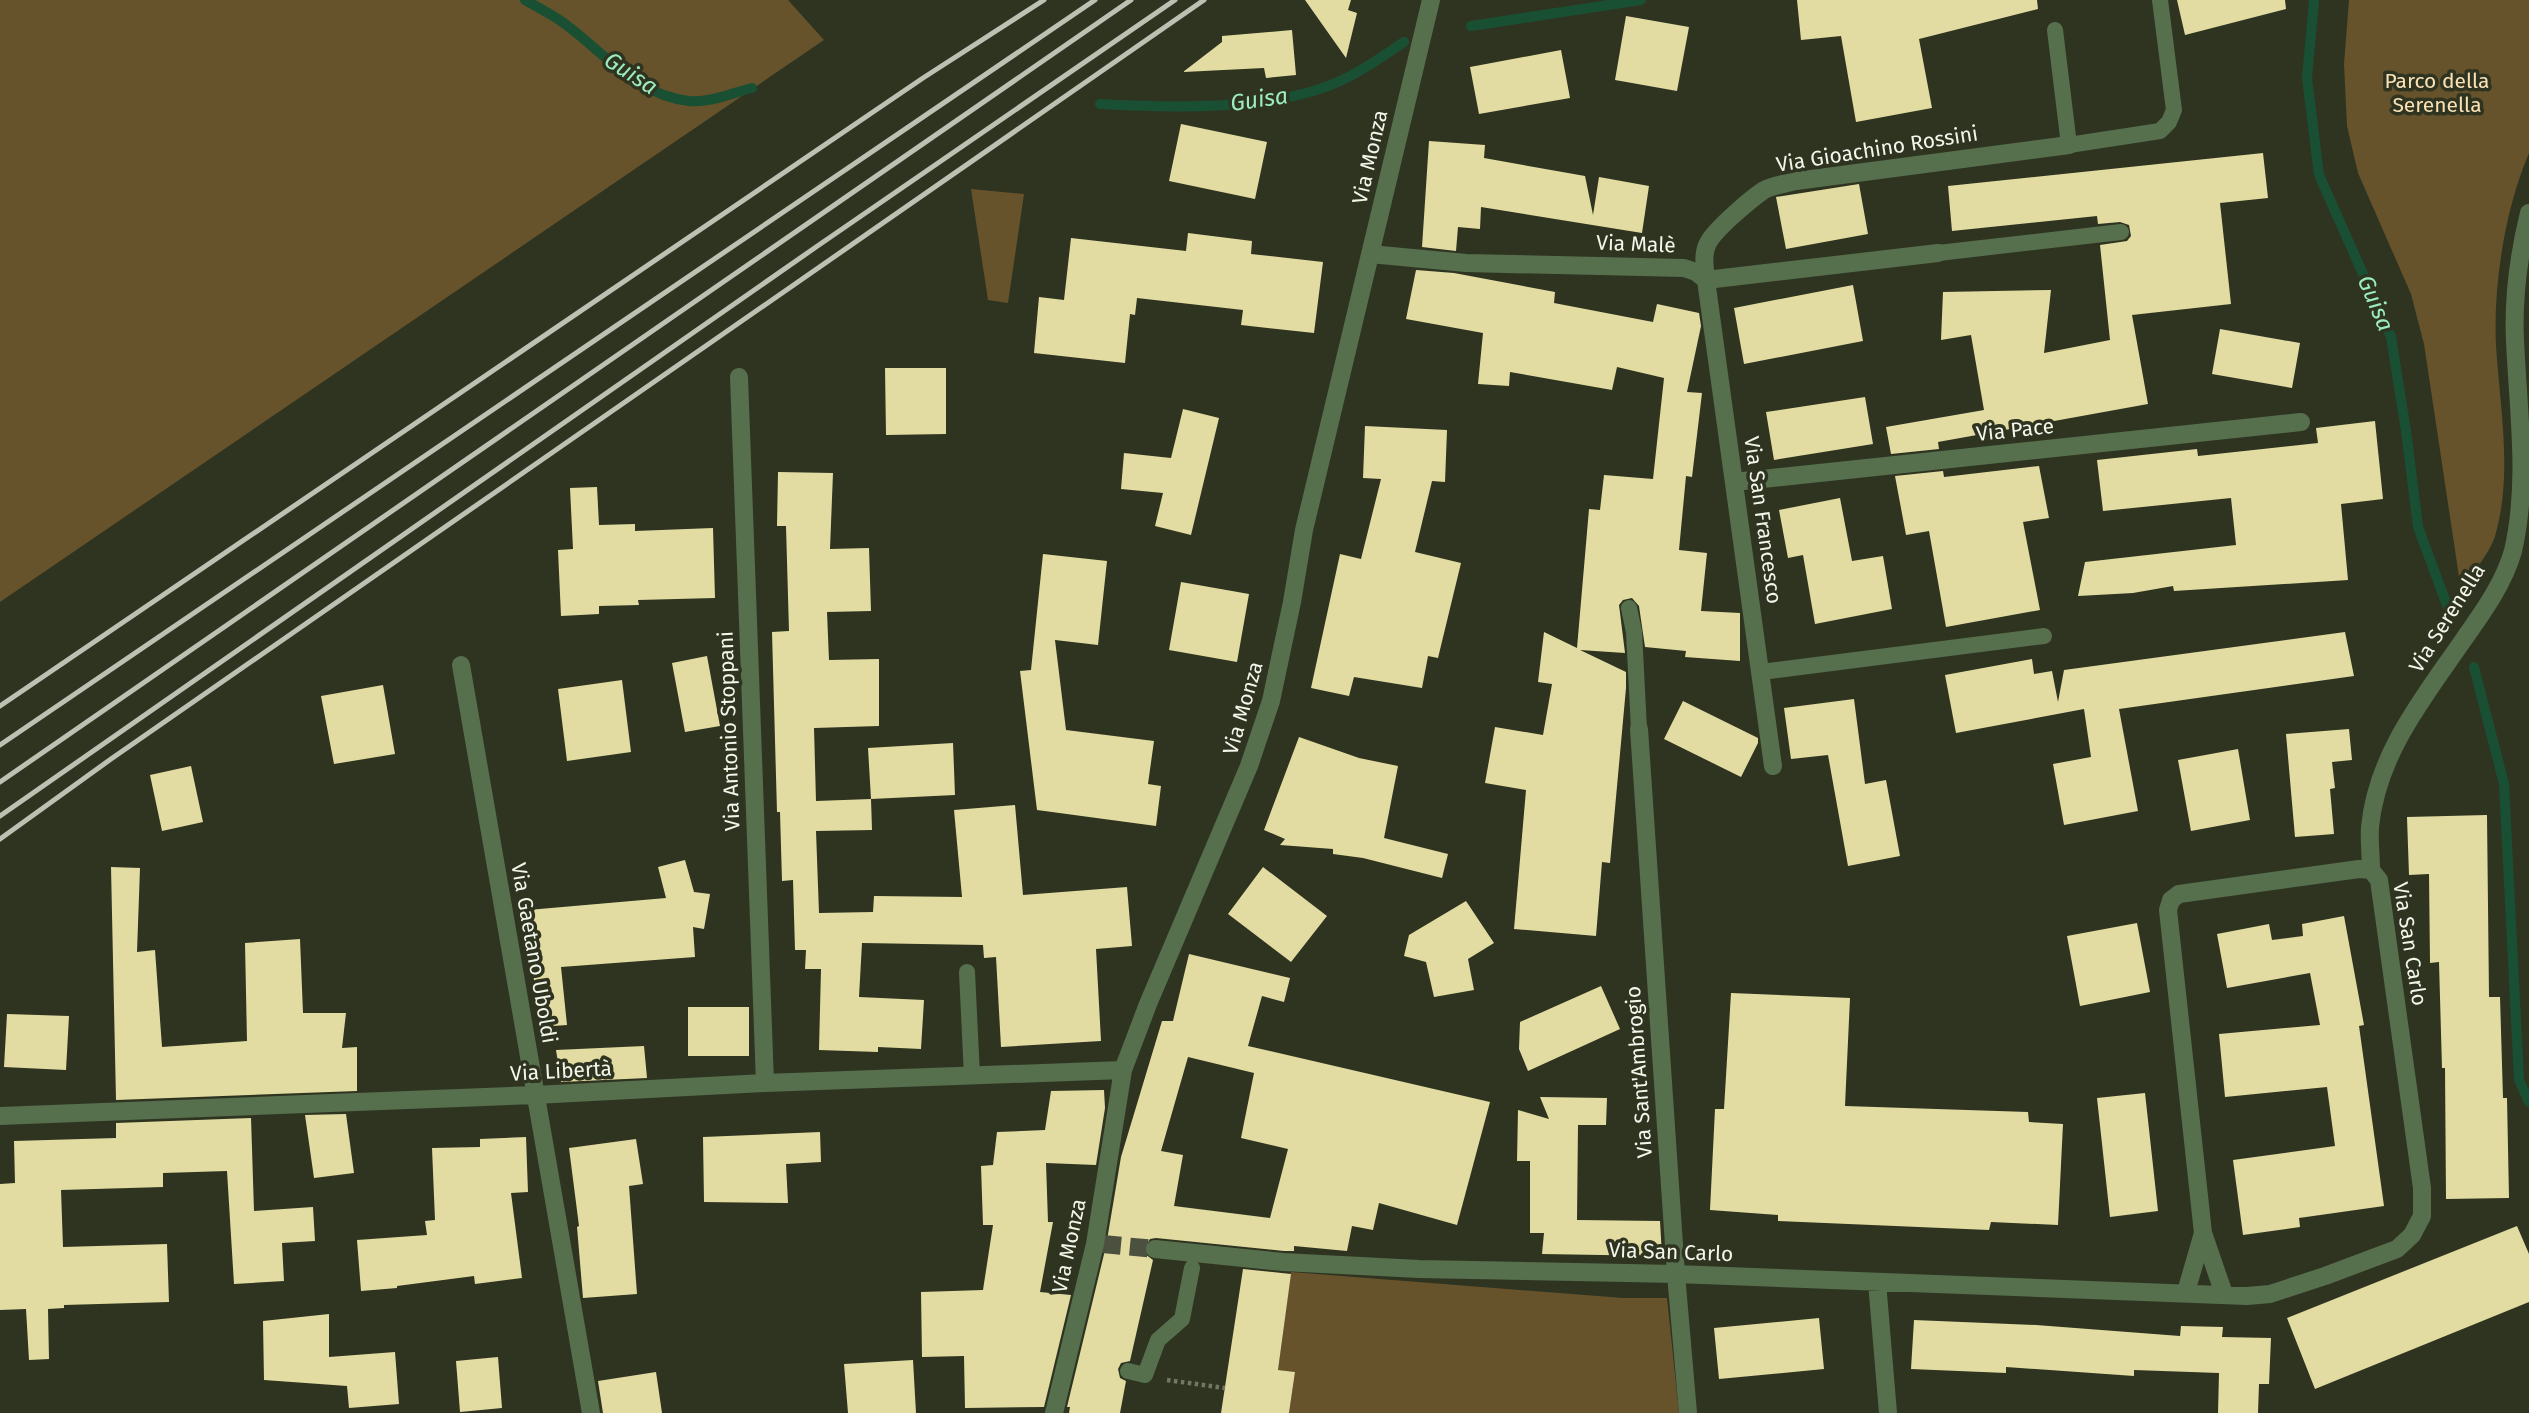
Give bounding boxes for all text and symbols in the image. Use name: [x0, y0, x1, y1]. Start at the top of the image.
water label: Guisa: [599, 46, 663, 100]
park label: Parco della Serenella: [2384, 68, 2490, 118]
water label: Guisa: [1228, 81, 1290, 117]
street label: Via Monza: [1347, 107, 1393, 207]
street label: Via Gioachino Rossini: [1774, 120, 1980, 178]
street label: Via Malè: [1596, 230, 1676, 258]
water label: Guisa: [2352, 271, 2400, 335]
street label: Via Pace: [1975, 413, 2055, 447]
street label: Via San Francesco: [1738, 435, 1788, 605]
street label: Via Serenella: [2403, 559, 2491, 677]
street label: Via Antonio Stoppani: [713, 631, 745, 831]
street label: Via Monza: [1217, 658, 1269, 758]
street label: Via Gaetano Uboldi: [505, 861, 563, 1045]
street label: Via San Carlo: [2387, 880, 2433, 1008]
street label: Via Sant'Ambrogio: [1620, 985, 1658, 1159]
street label: Via Libertà: [509, 1055, 613, 1087]
street label: Via Monza: [1046, 1196, 1092, 1296]
street label: Via San Carlo: [1608, 1237, 1734, 1267]

